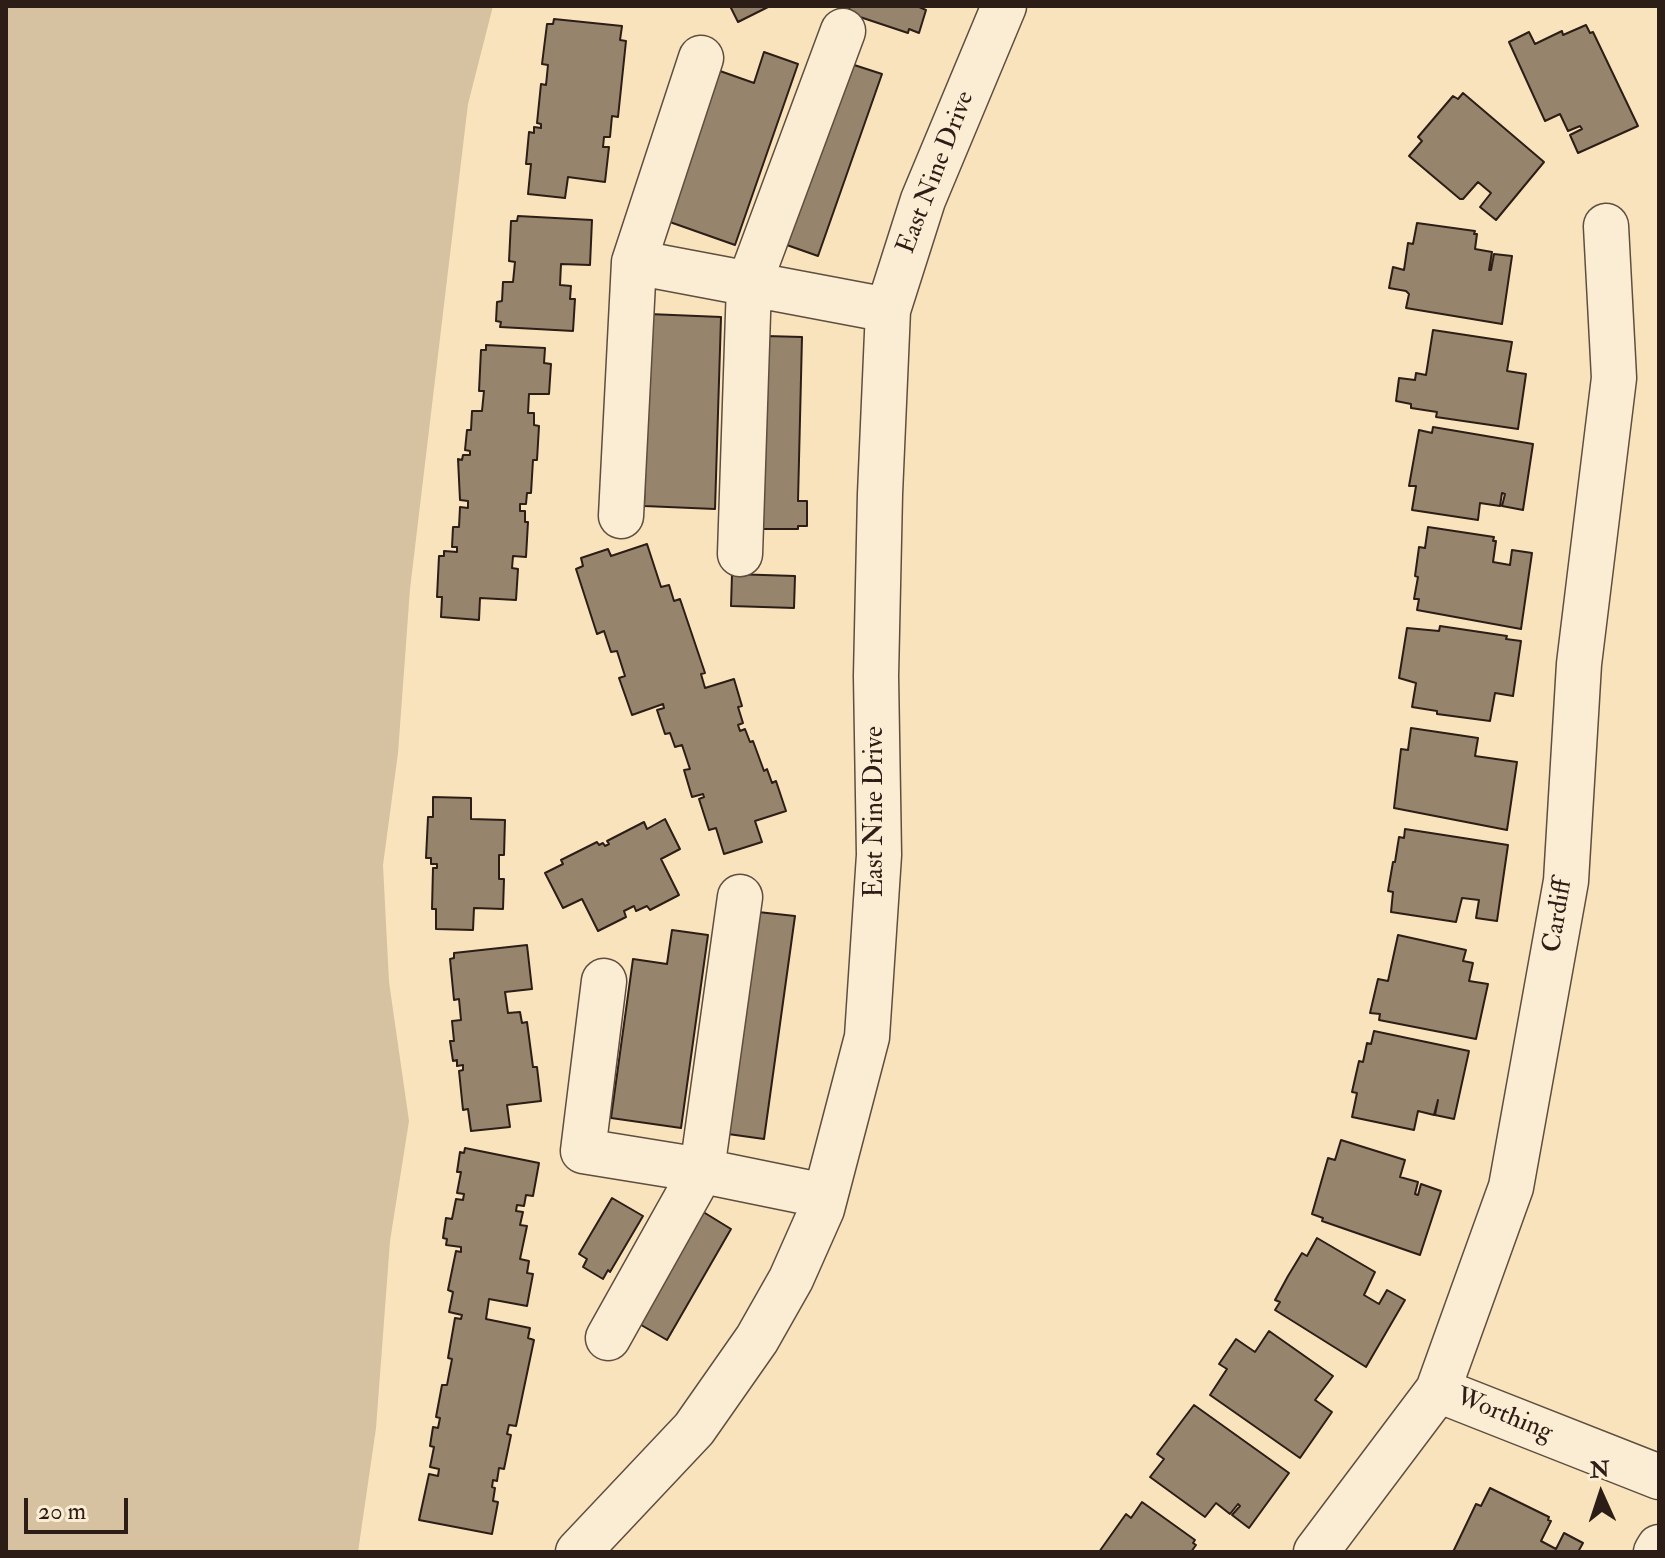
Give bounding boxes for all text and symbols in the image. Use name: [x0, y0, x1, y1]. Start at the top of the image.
street label: East Nine Drive: [892, 87, 982, 259]
street label: East Nine Drive: [860, 726, 892, 898]
street label: Cardiff: [1538, 877, 1580, 955]
street label: Worthing: [1451, 1383, 1557, 1449]
north arrow: [1561, 1454, 1641, 1534]
text: N: [1589, 1456, 1610, 1485]
scale bar: [28, 1482, 132, 1532]
text: 20 m: [38, 1496, 86, 1527]

